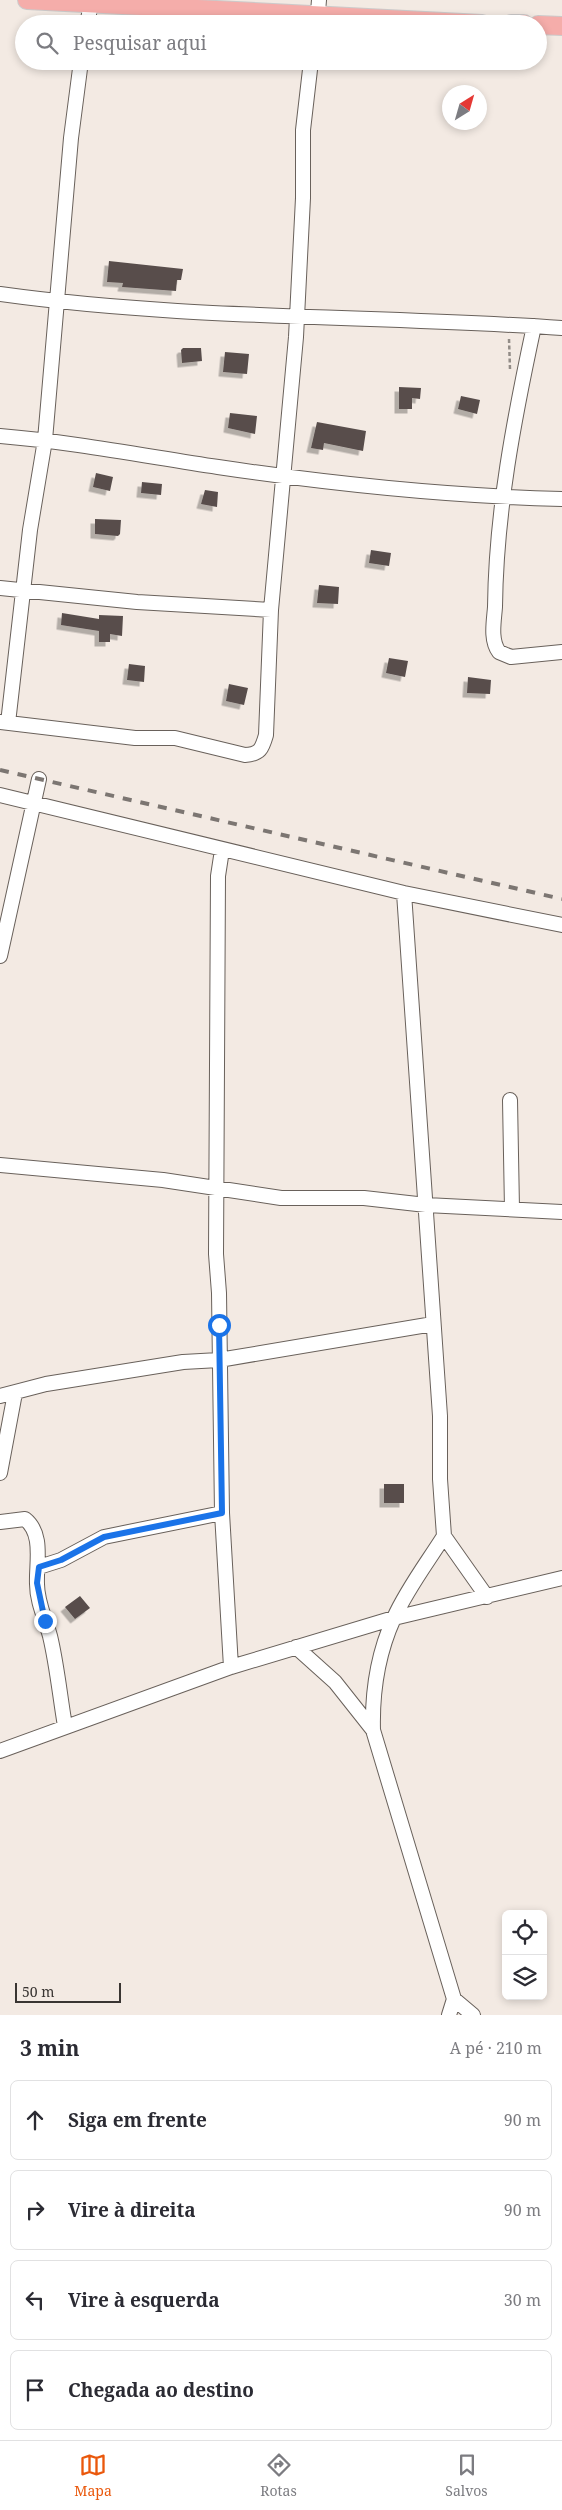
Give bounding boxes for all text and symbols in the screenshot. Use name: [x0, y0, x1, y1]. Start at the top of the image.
search box: [15, 15, 547, 70]
icon: search: [33, 29, 61, 57]
text: Pesquisar aqui: [73, 30, 207, 56]
north arrow: [442, 85, 487, 130]
route start: [208, 1314, 231, 1337]
route end: [34, 1610, 57, 1633]
map controls: [502, 1910, 547, 2000]
button: locate: [502, 1910, 547, 1955]
button: layers: [502, 1955, 547, 2000]
scale bar: [15, 1980, 121, 2003]
text: 50 m: [22, 1982, 55, 2001]
text: 3 min: [20, 2034, 79, 2062]
text: A pé · 210 m: [450, 2037, 542, 2059]
icon: ahead: [21, 2106, 49, 2134]
text: Siga em frente: [68, 2107, 207, 2133]
text: 90 m: [504, 2109, 541, 2131]
icon: right: [21, 2196, 49, 2224]
text: Vire à direita: [68, 2197, 196, 2223]
text: 90 m: [504, 2199, 541, 2221]
icon: left: [21, 2286, 49, 2314]
text: Vire à esquerda: [68, 2287, 220, 2313]
text: 30 m: [504, 2289, 541, 2311]
icon: arrive: [21, 2376, 49, 2404]
text: Chegada ao destino: [68, 2377, 254, 2403]
tab: Mapa: [74, 2451, 112, 2500]
tab: Rotas: [260, 2451, 297, 2500]
tab: Salvos: [445, 2451, 488, 2500]

